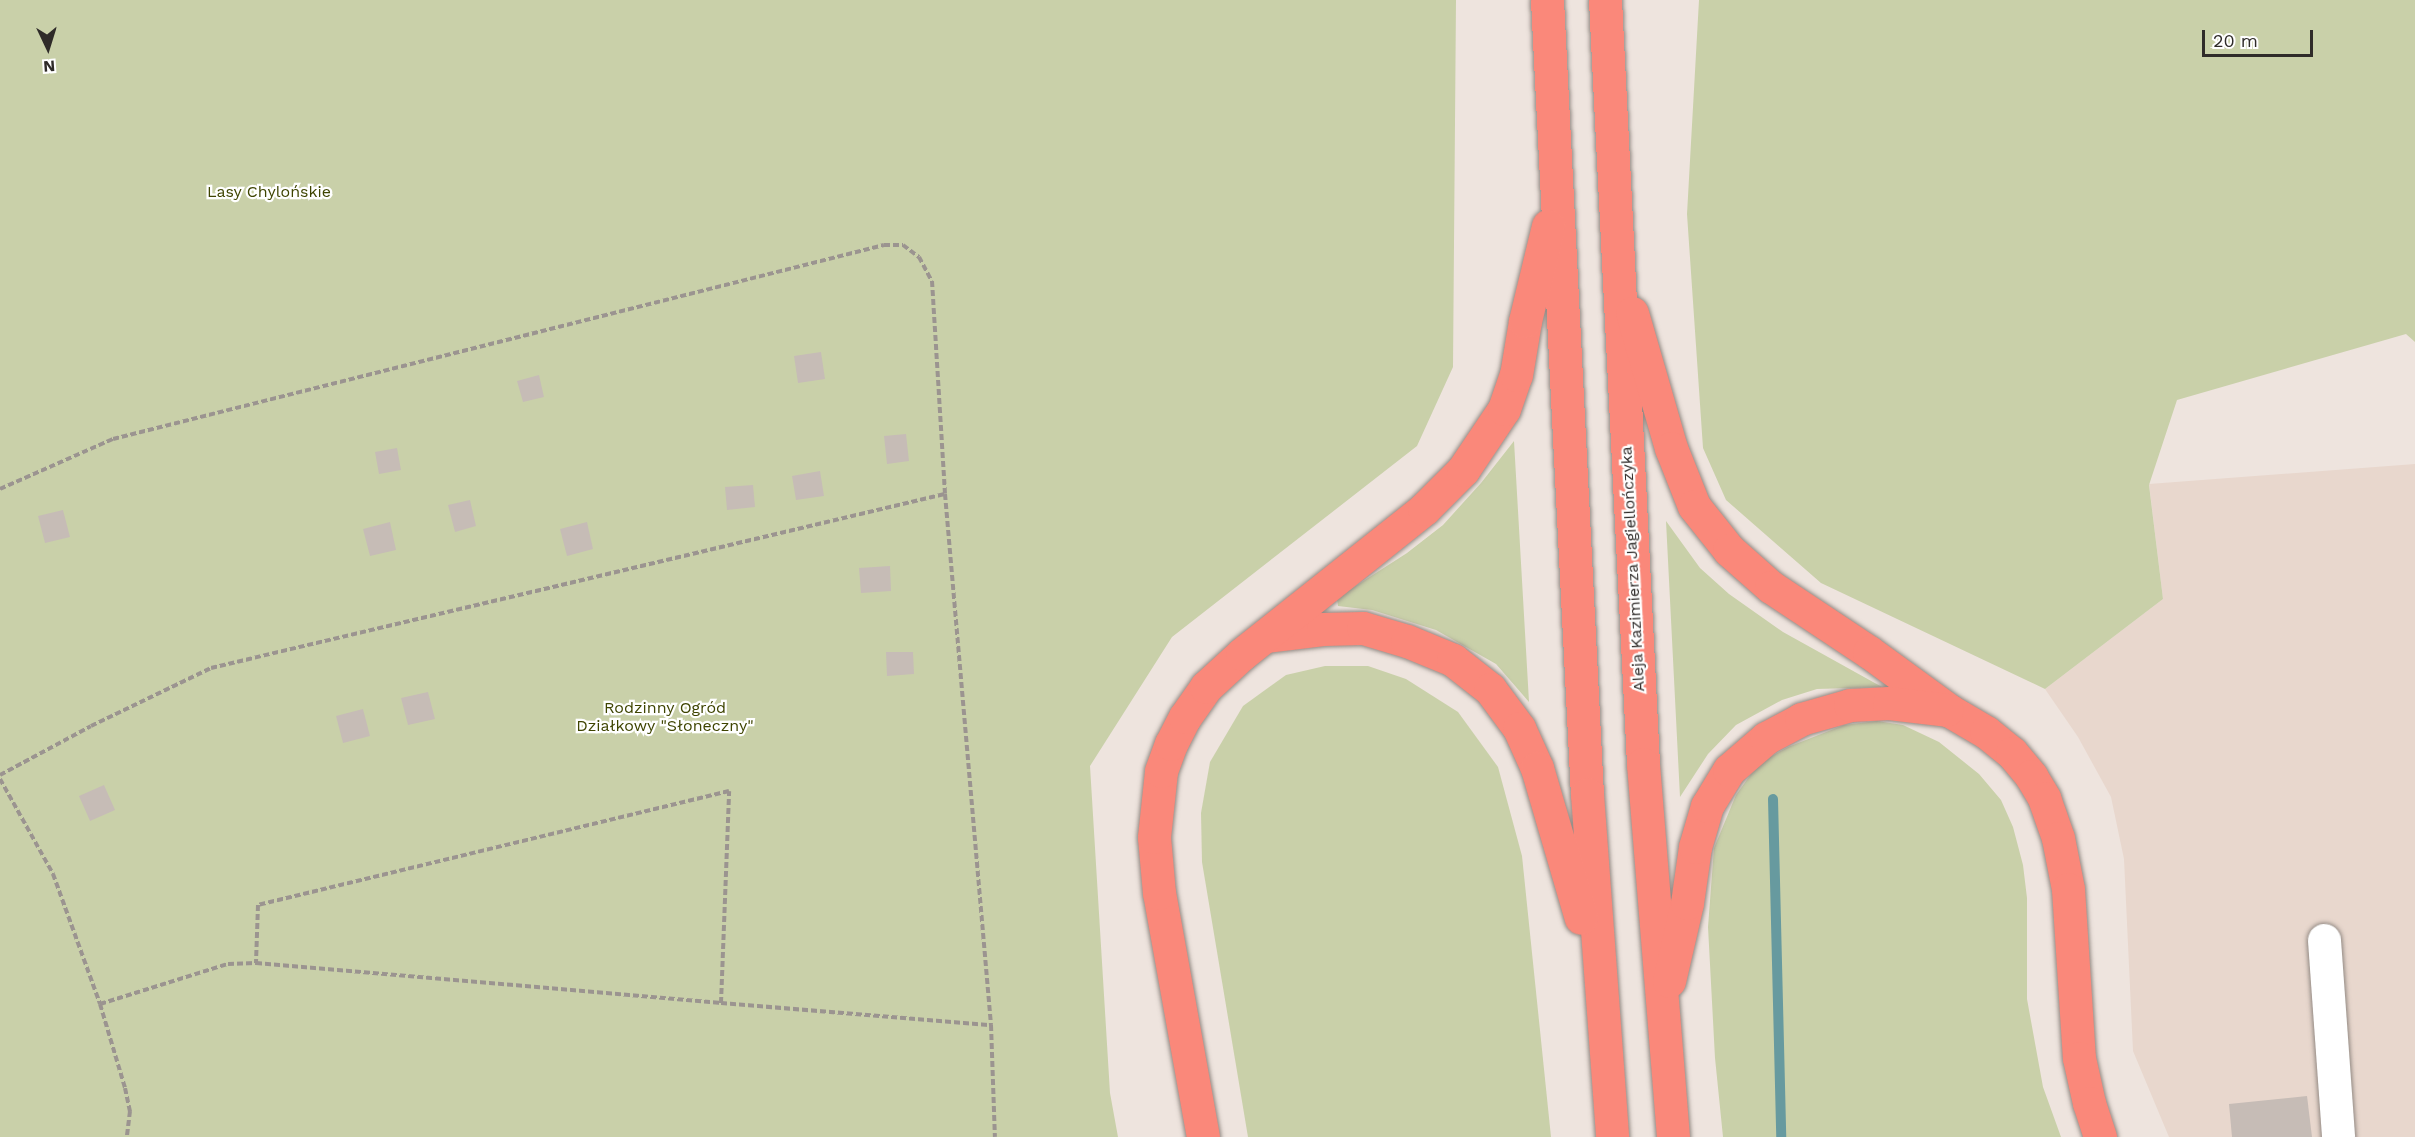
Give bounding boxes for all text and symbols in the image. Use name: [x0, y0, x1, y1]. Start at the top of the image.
north arrow: [18, 18, 78, 78]
scale bar: [2205, 18, 2316, 56]
text: 20 m: [2213, 30, 2258, 51]
text: N: [43, 57, 56, 76]
park label: Lasy Chylońskie: [207, 182, 331, 202]
street label: Aleja Kazimierza Jagiellończyka: [1617, 445, 1649, 693]
park label: Rodzinny Ogród Działkowy "Słoneczny": [576, 698, 754, 736]

